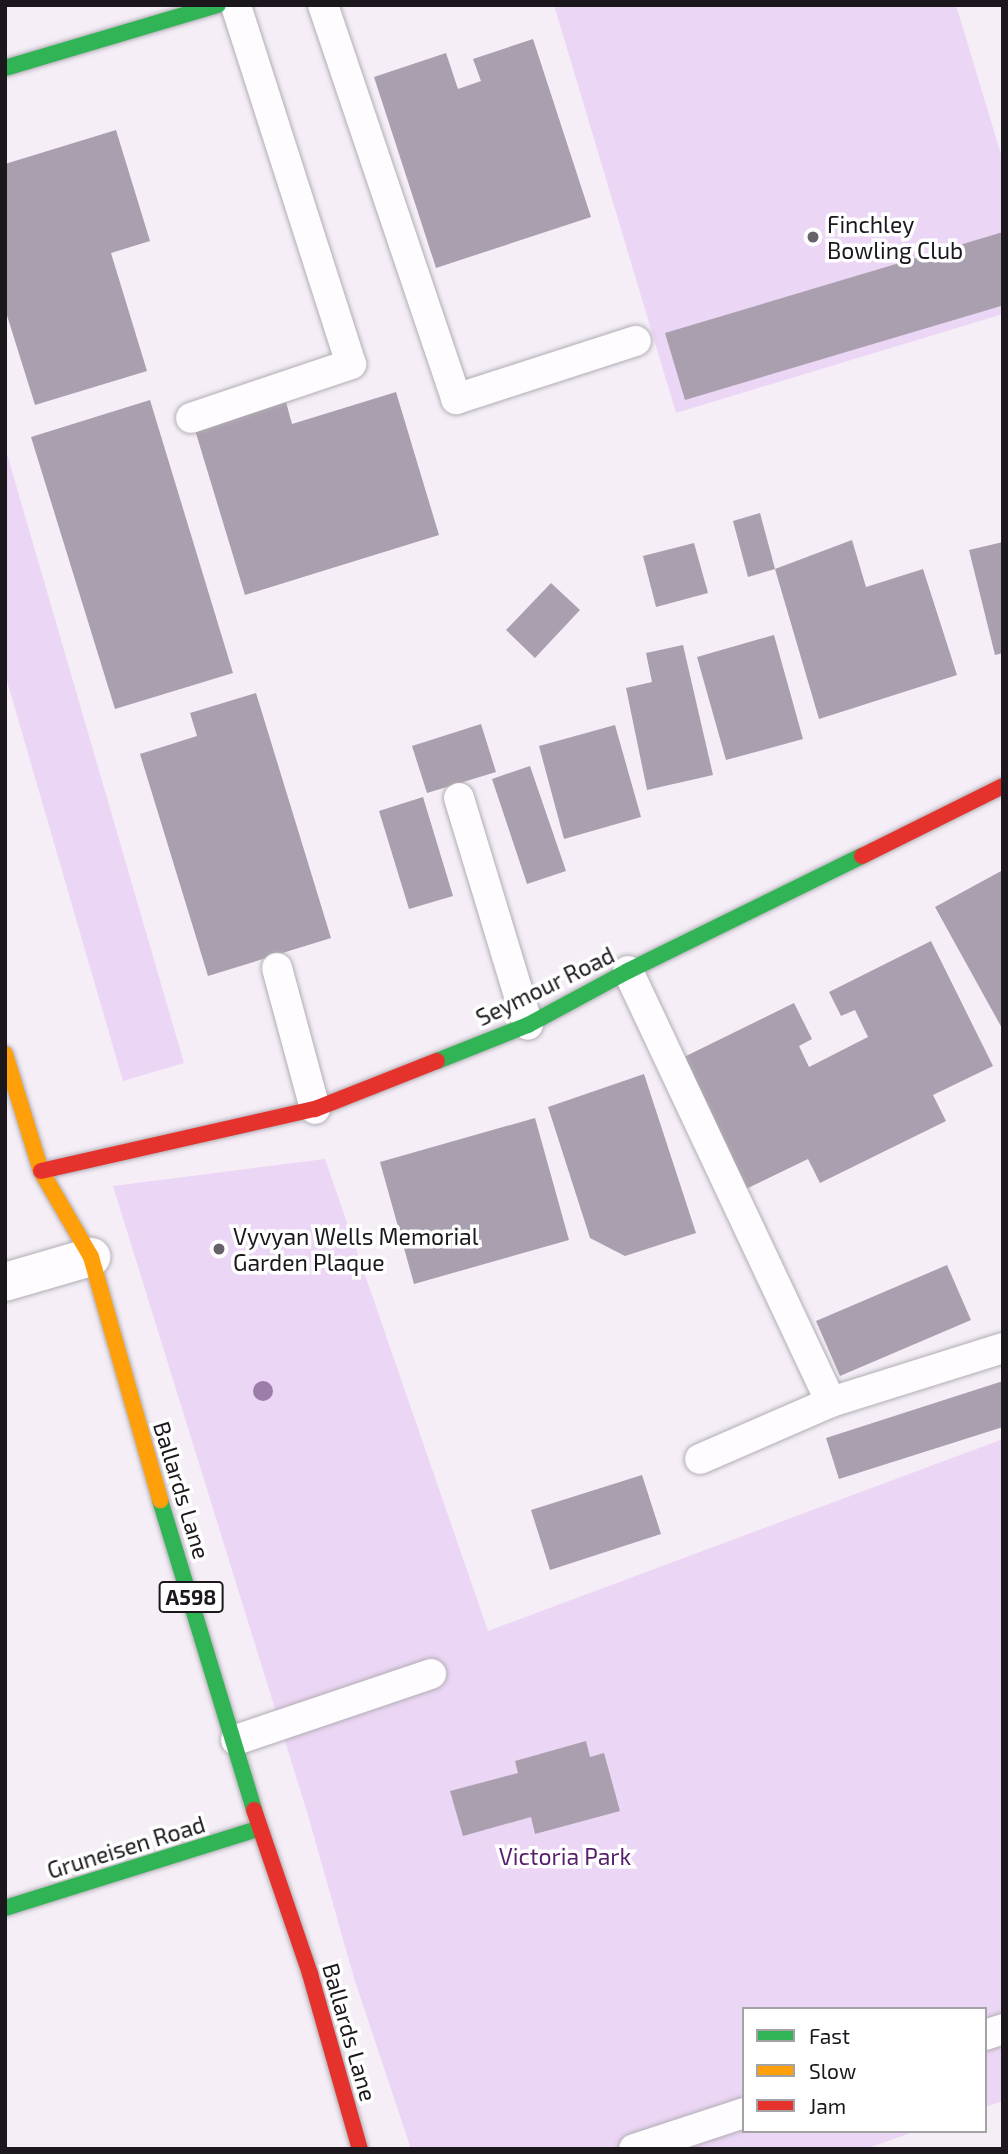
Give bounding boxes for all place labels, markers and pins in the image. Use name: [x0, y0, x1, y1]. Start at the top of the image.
place label: Finchley Bowling Club: [827, 210, 963, 264]
marker: Finchley Bowling Club: [805, 229, 821, 245]
place label: Vyvyan Wells Memorial Garden Plaque: [233, 1222, 479, 1276]
marker: Vyvyan Wells Memorial Garden Plaque: [211, 1241, 227, 1257]

